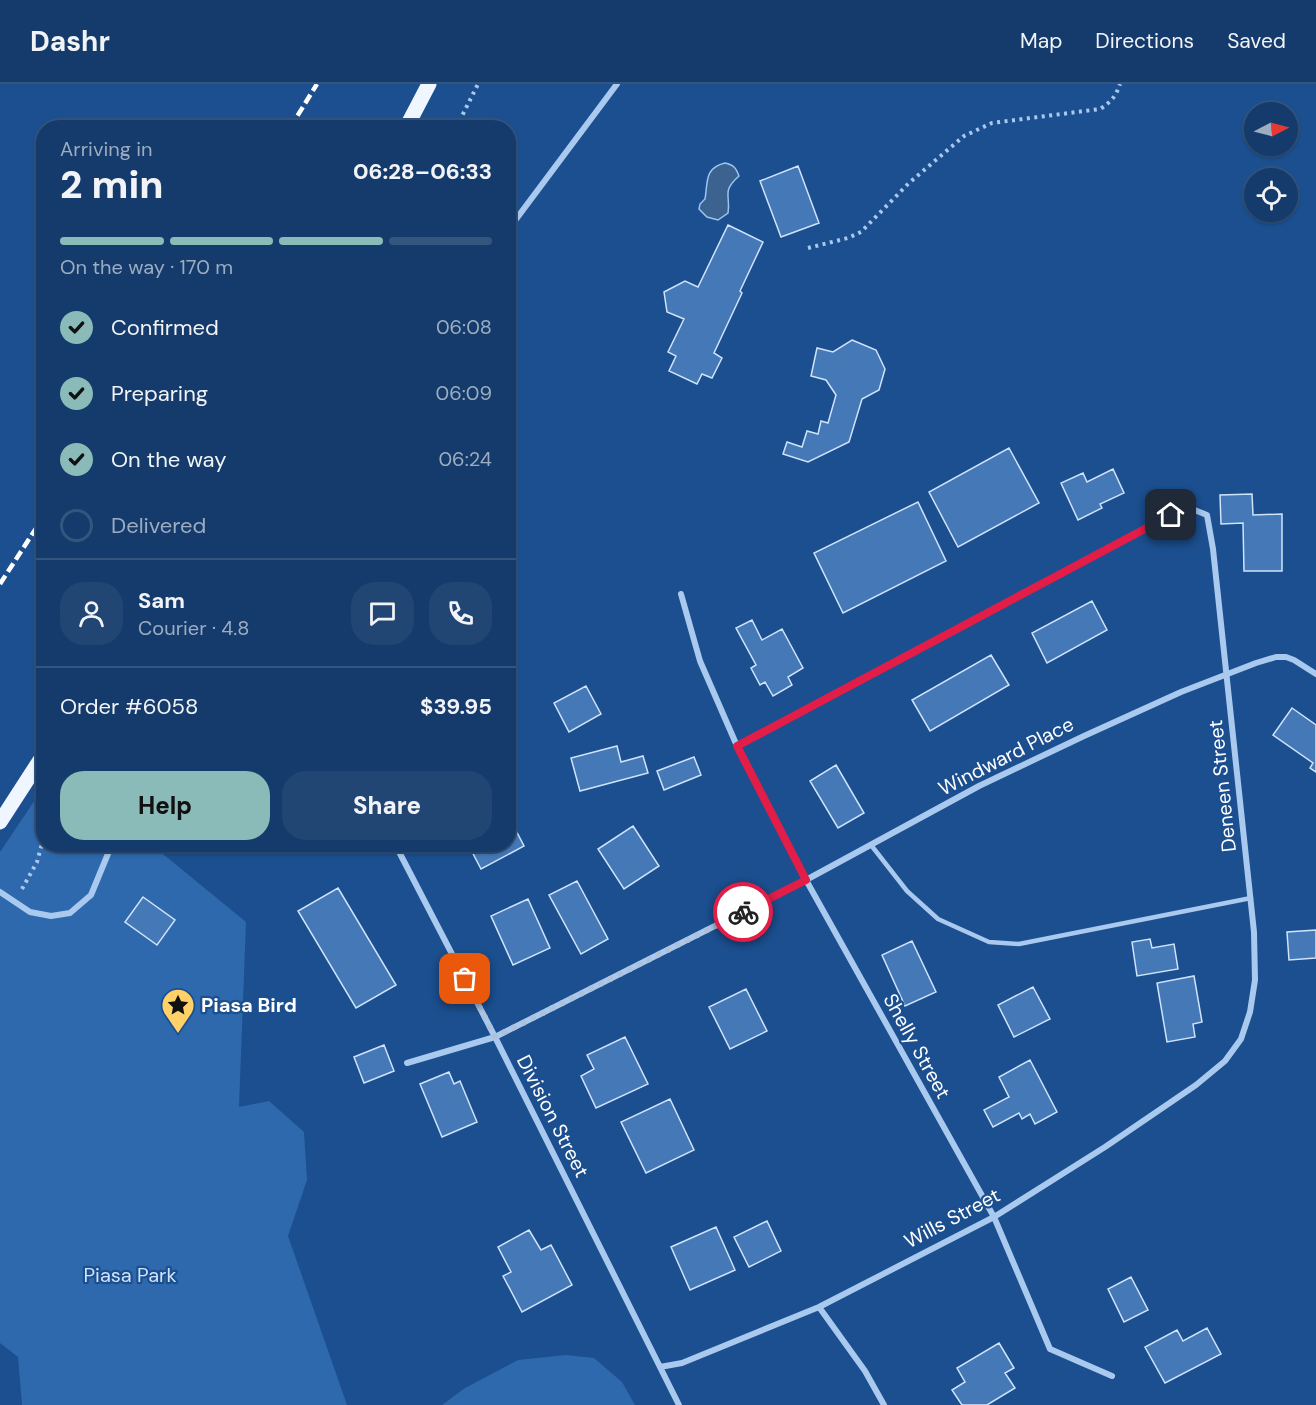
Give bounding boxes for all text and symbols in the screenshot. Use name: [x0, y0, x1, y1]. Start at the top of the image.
text: Dashr: [30, 23, 110, 60]
text: Map: [1020, 27, 1062, 55]
text: Directions: [1095, 27, 1194, 55]
text: Saved: [1227, 27, 1286, 55]
north arrow: [1244, 102, 1298, 156]
map controls: [1244, 102, 1298, 222]
text: Arriving in: [60, 136, 152, 162]
text: 06:28–06:33: [353, 157, 492, 186]
text: 2 min: [60, 159, 164, 210]
button: locate: [1244, 168, 1298, 222]
text: On the way · 170 m: [60, 254, 233, 280]
icon: check: [60, 311, 93, 344]
text: Confirmed: [111, 313, 219, 342]
text: 06:08: [436, 314, 492, 340]
icon: check: [60, 377, 93, 410]
text: Preparing: [111, 379, 208, 408]
text: 06:09: [435, 380, 492, 406]
icon: check: [60, 443, 93, 476]
text: On the way: [111, 445, 226, 474]
text: 06:24: [438, 446, 492, 472]
pin: [1145, 489, 1196, 540]
icon: home: [1154, 498, 1187, 531]
text: Delivered: [111, 511, 206, 540]
button: person: [60, 582, 123, 645]
button: chat: [351, 582, 414, 645]
button: phone: [429, 582, 492, 645]
text: Sam: [138, 586, 185, 615]
text: Courier · 4.8: [138, 615, 249, 641]
text: Order #6058: [60, 692, 198, 721]
text: $39.95: [420, 692, 492, 721]
street label: Windward Place: [934, 711, 1078, 801]
street label: Deneen Street: [1202, 718, 1242, 853]
button: Help: [60, 771, 270, 840]
button: Share: [282, 771, 492, 840]
courier: [713, 882, 773, 942]
icon: bike: [727, 896, 760, 929]
pin: [439, 953, 490, 1004]
icon: bag: [448, 962, 481, 995]
place icon: Piasa Bird: [160, 987, 196, 1034]
street label: Shelly Street: [877, 989, 957, 1103]
place label: Piasa Bird: [201, 992, 297, 1018]
street label: Division Street: [511, 1050, 595, 1182]
street label: Wills Street: [899, 1182, 1005, 1254]
park label: Piasa Park: [83, 1262, 177, 1288]

